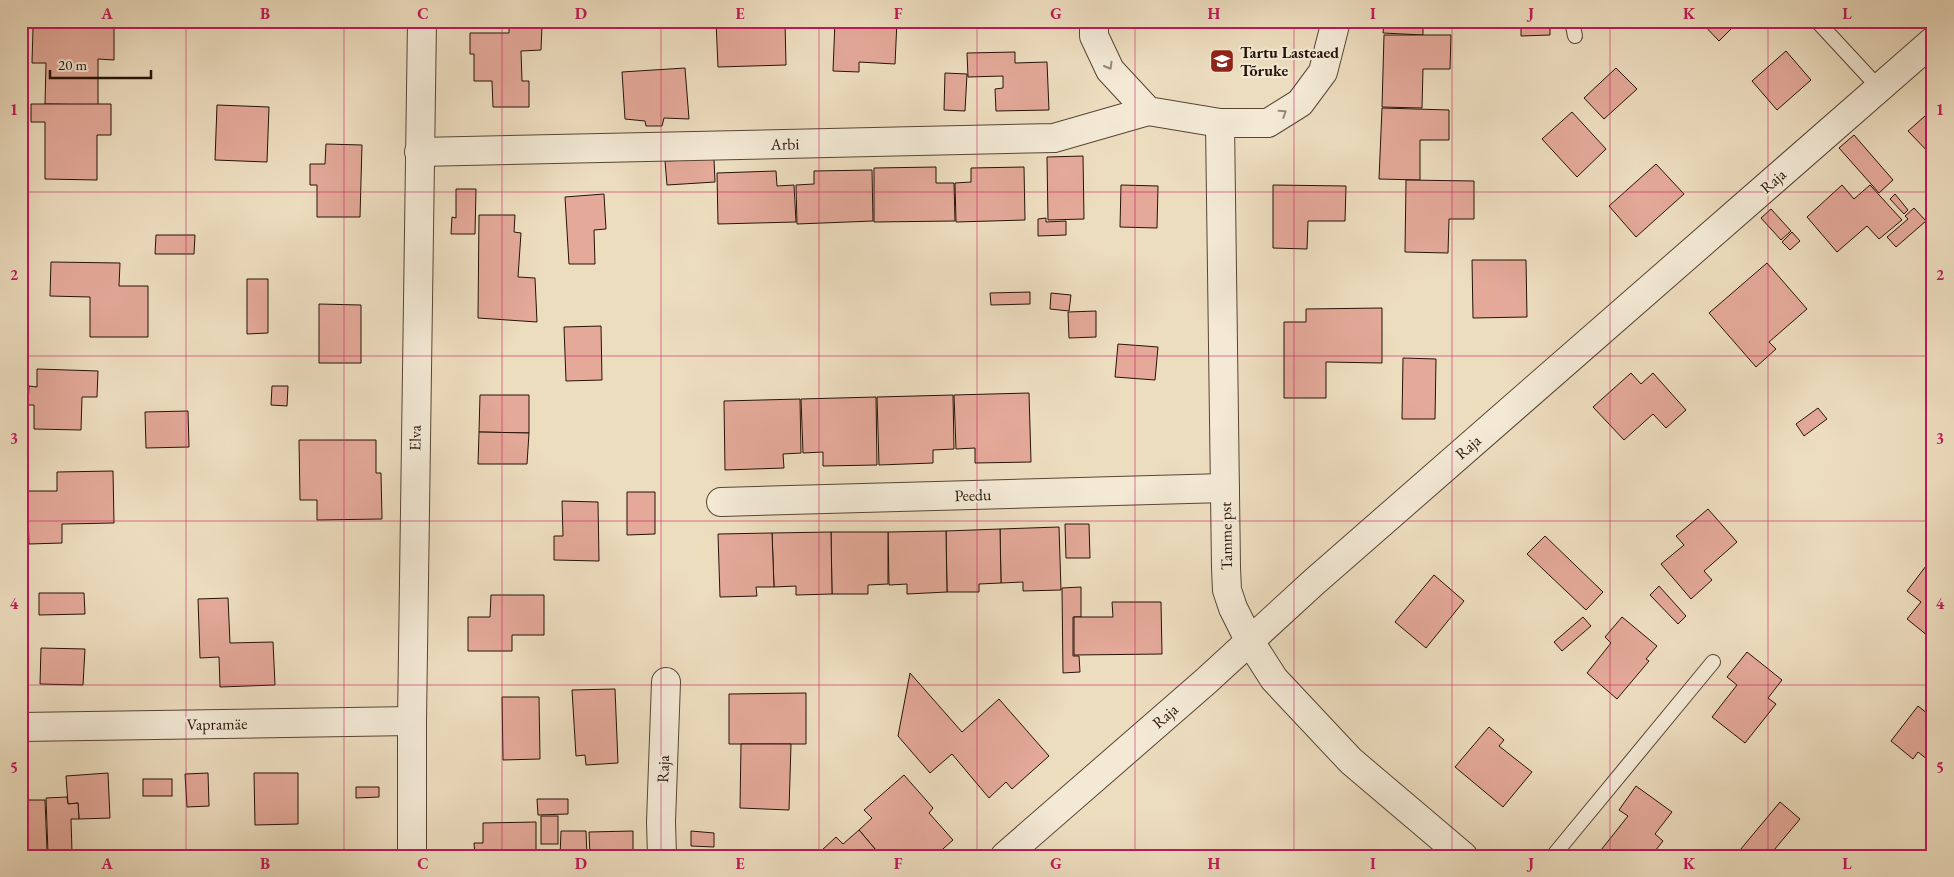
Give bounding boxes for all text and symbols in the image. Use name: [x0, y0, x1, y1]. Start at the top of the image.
text: A: [100, 3, 113, 24]
text: B: [260, 3, 270, 24]
text: C: [417, 3, 429, 24]
text: D: [575, 3, 587, 24]
text: E: [735, 3, 745, 24]
text: F: [894, 3, 903, 24]
text: G: [1050, 3, 1062, 24]
text: H: [1208, 3, 1221, 24]
text: I: [1370, 3, 1376, 24]
text: J: [1526, 3, 1534, 24]
text: K: [1683, 3, 1696, 24]
text: L: [1842, 3, 1852, 24]
place label: Tartu Lasteaed Tõruke: [1240, 42, 1339, 81]
scale bar: [50, 48, 151, 80]
school or university icon: Tartu Lasteaed Tõruke: [1209, 48, 1235, 74]
text: 20 m: [58, 55, 87, 74]
one-way arrow: [1103, 61, 1113, 70]
text: 1: [10, 99, 18, 120]
text: 1: [1936, 99, 1944, 120]
one-way arrow: [1278, 110, 1287, 120]
street label: Arbi: [770, 133, 800, 155]
street label: Raja: [1756, 164, 1791, 198]
text: 2: [10, 264, 19, 285]
text: 2: [1936, 264, 1945, 285]
street label: Elva: [404, 424, 426, 451]
text: 3: [10, 428, 18, 449]
text: 3: [1936, 428, 1944, 449]
street label: Raja: [1451, 430, 1486, 464]
street label: Peedu: [954, 484, 992, 506]
street label: Tamme pst: [1215, 502, 1237, 570]
text: 4: [10, 593, 19, 614]
text: 4: [1936, 593, 1945, 614]
street label: Raja: [1148, 699, 1183, 733]
street label: Vapramäe: [187, 713, 247, 735]
street label: Raja: [652, 754, 674, 783]
text: 5: [10, 757, 18, 778]
text: 5: [1936, 757, 1944, 778]
text: A: [100, 853, 113, 874]
text: B: [260, 853, 270, 874]
text: C: [417, 853, 429, 874]
text: D: [575, 853, 587, 874]
text: E: [735, 853, 745, 874]
text: F: [894, 853, 903, 874]
text: G: [1050, 853, 1062, 874]
text: H: [1208, 853, 1221, 874]
text: I: [1370, 853, 1376, 874]
text: J: [1526, 853, 1534, 874]
text: K: [1683, 853, 1696, 874]
text: L: [1842, 853, 1852, 874]

